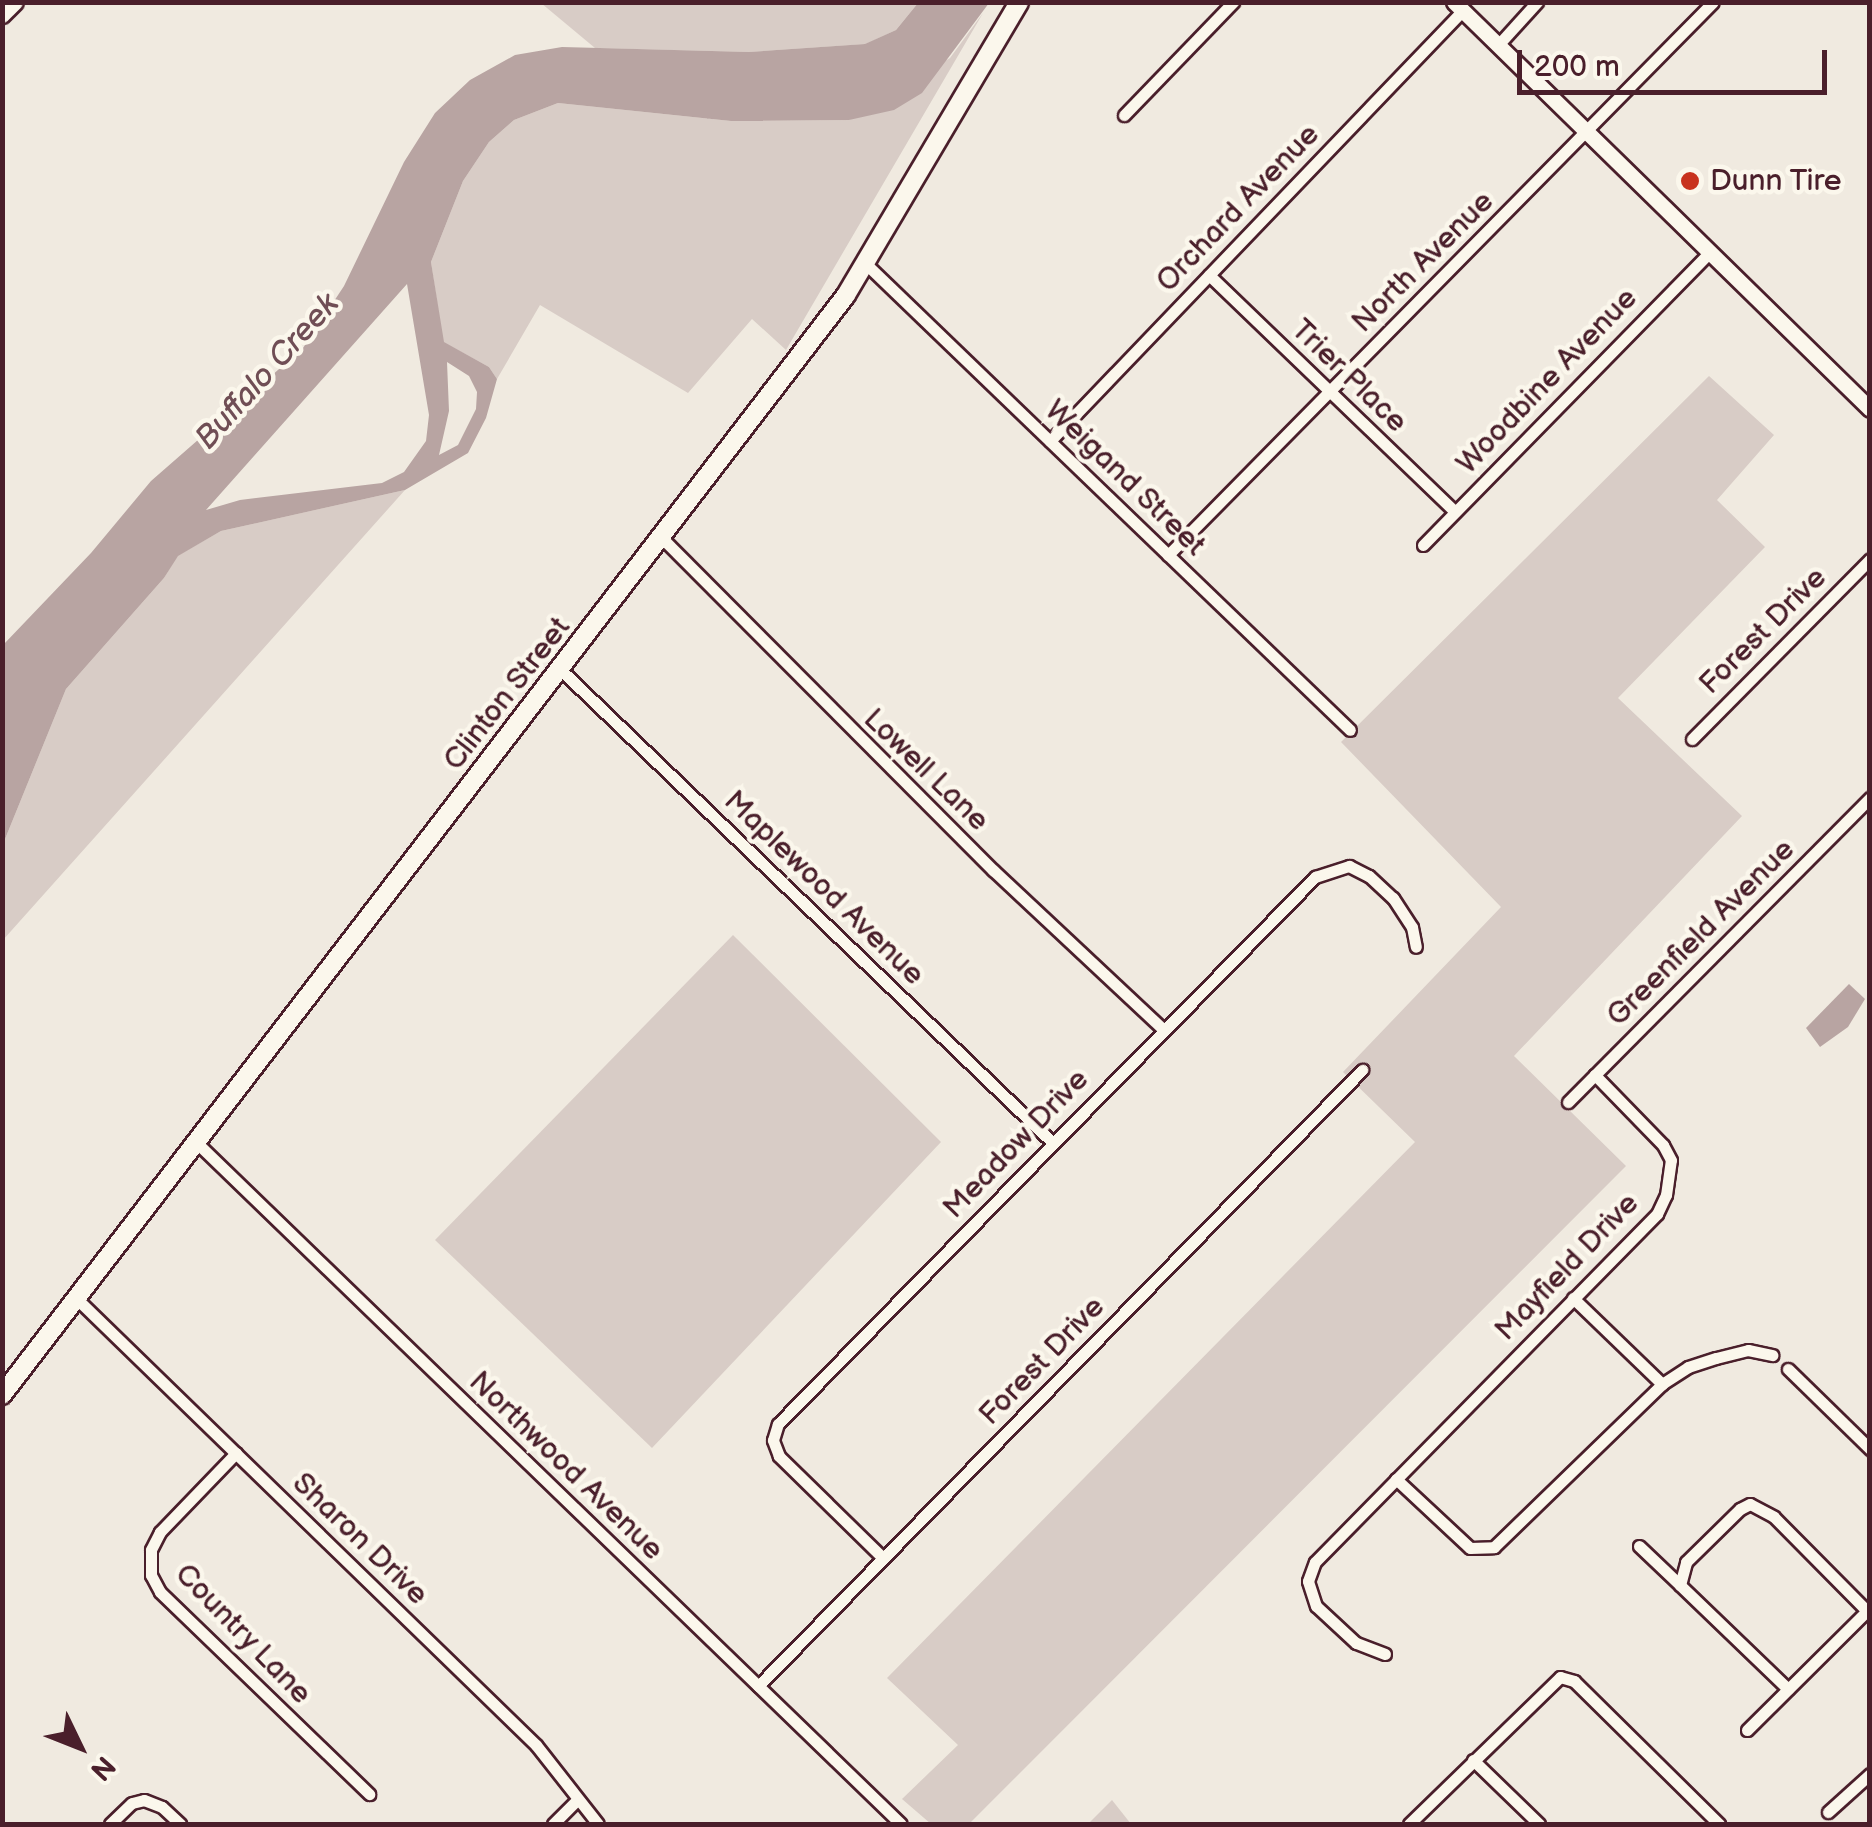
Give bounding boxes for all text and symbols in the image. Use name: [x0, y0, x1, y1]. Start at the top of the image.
scale bar: [1522, 30, 1832, 92]
text: 200 m: [1534, 49, 1620, 85]
street label: Orchard Avenue: [1149, 117, 1327, 299]
place label: Dunn Tire: [1710, 163, 1842, 199]
marker: Dunn Tire: [1679, 170, 1701, 192]
street label: North Avenue: [1345, 184, 1501, 340]
street label: Woodbine Avenue: [1449, 281, 1645, 481]
water label: Buffalo Creek: [188, 286, 348, 458]
street label: Trier Place: [1284, 312, 1414, 440]
street label: Weigand Street: [1037, 392, 1213, 564]
street label: Forest Drive: [1692, 560, 1834, 702]
street label: Clinton Street: [436, 610, 578, 778]
street label: Lowell Lane: [856, 701, 996, 839]
street label: Maplewood Avenue: [716, 783, 932, 993]
street label: Greenfield Avenue: [1600, 832, 1802, 1034]
street label: Meadow Drive: [936, 1062, 1096, 1226]
street label: Mayfield Drive: [1488, 1186, 1646, 1348]
street label: Forest Drive: [972, 1289, 1112, 1433]
street label: Northwood Avenue: [461, 1364, 671, 1568]
street label: Sharon Drive: [285, 1465, 435, 1613]
street label: Country Lane: [167, 1556, 319, 1712]
north arrow: [30, 1697, 130, 1797]
text: N: [83, 1749, 122, 1787]

